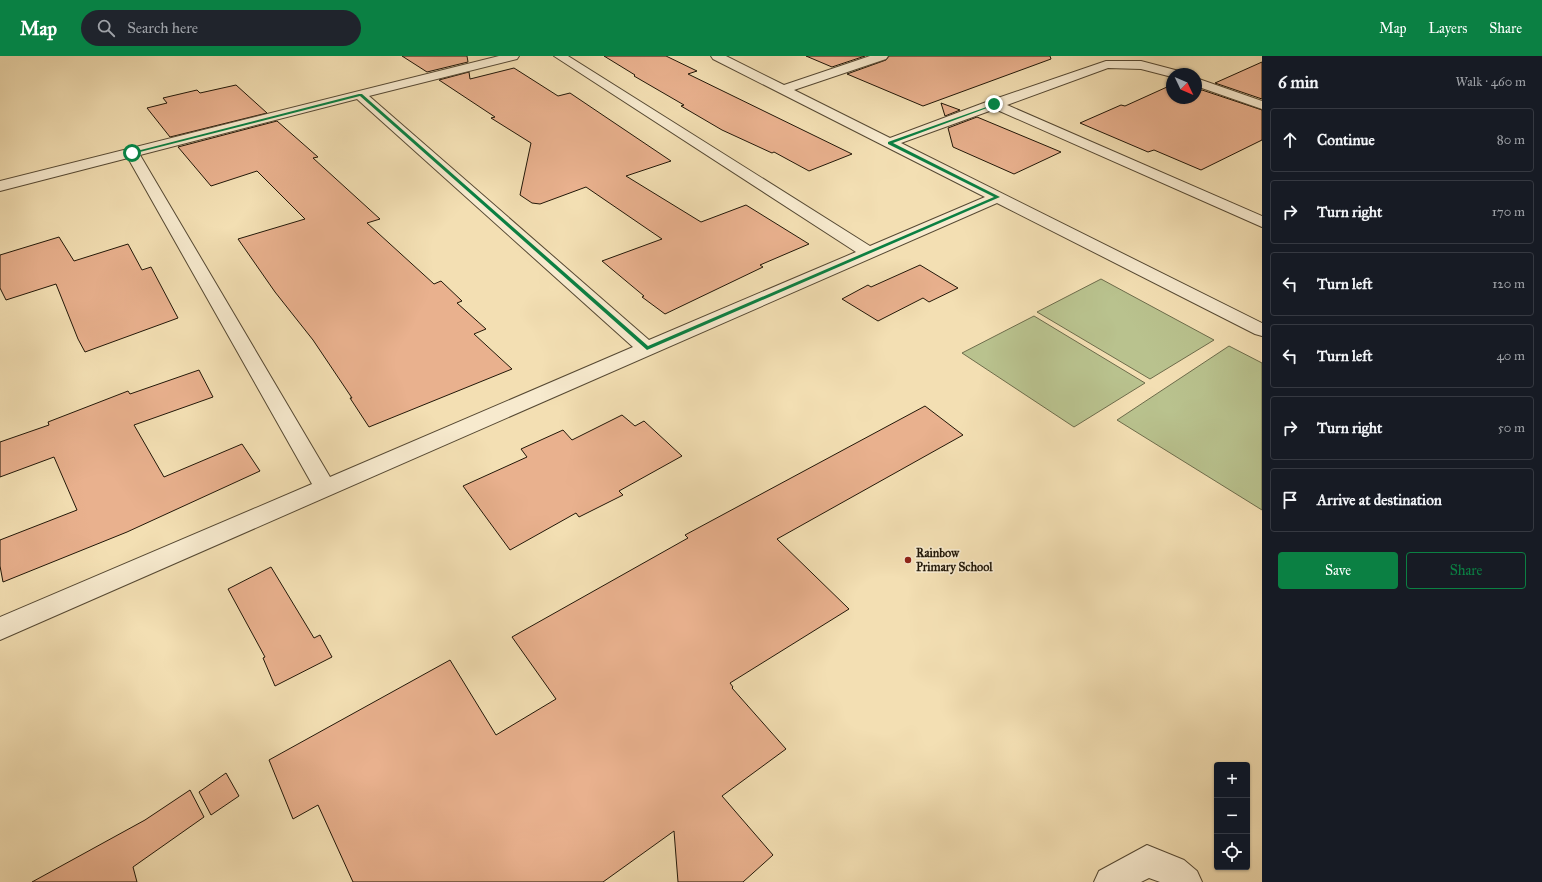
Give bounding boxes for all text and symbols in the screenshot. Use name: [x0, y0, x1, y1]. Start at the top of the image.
search box: [81, 10, 361, 46]
text: Map: [20, 17, 57, 40]
icon: search: [95, 17, 117, 39]
text: Search here: [127, 19, 198, 37]
text: Map: [1379, 20, 1407, 37]
text: Layers: [1429, 20, 1467, 37]
text: Share: [1489, 20, 1522, 37]
north arrow: [1166, 68, 1202, 104]
text: 6 min: [1278, 72, 1319, 93]
text: Walk · 460 m: [1456, 74, 1526, 90]
route end: [985, 95, 1003, 113]
icon: ahead: [1279, 129, 1301, 151]
text: Continue: [1317, 131, 1375, 149]
text: 80 m: [1497, 132, 1525, 148]
route start: [123, 144, 141, 162]
icon: right: [1279, 201, 1301, 223]
text: Turn right: [1317, 203, 1382, 221]
text: 170 m: [1492, 204, 1525, 220]
icon: left: [1279, 273, 1301, 295]
text: Turn left: [1317, 275, 1373, 293]
text: 120 m: [1492, 276, 1525, 292]
icon: left: [1279, 345, 1301, 367]
text: Turn left: [1317, 347, 1373, 365]
text: 40 m: [1496, 348, 1525, 364]
icon: right: [1279, 417, 1301, 439]
text: Turn right: [1317, 419, 1382, 437]
text: 50 m: [1498, 420, 1525, 436]
icon: arrive: [1279, 489, 1301, 511]
text: Arrive at destination: [1317, 491, 1442, 509]
place label: Rainbow Primary School: [916, 546, 993, 575]
button: Save: [1278, 552, 1398, 589]
button: Share: [1406, 552, 1526, 589]
marker: Rainbow Primary School: [903, 555, 913, 565]
map controls: [1214, 762, 1250, 870]
button: +: [1214, 762, 1250, 798]
button: −: [1214, 798, 1250, 834]
button: locate: [1214, 834, 1250, 870]

